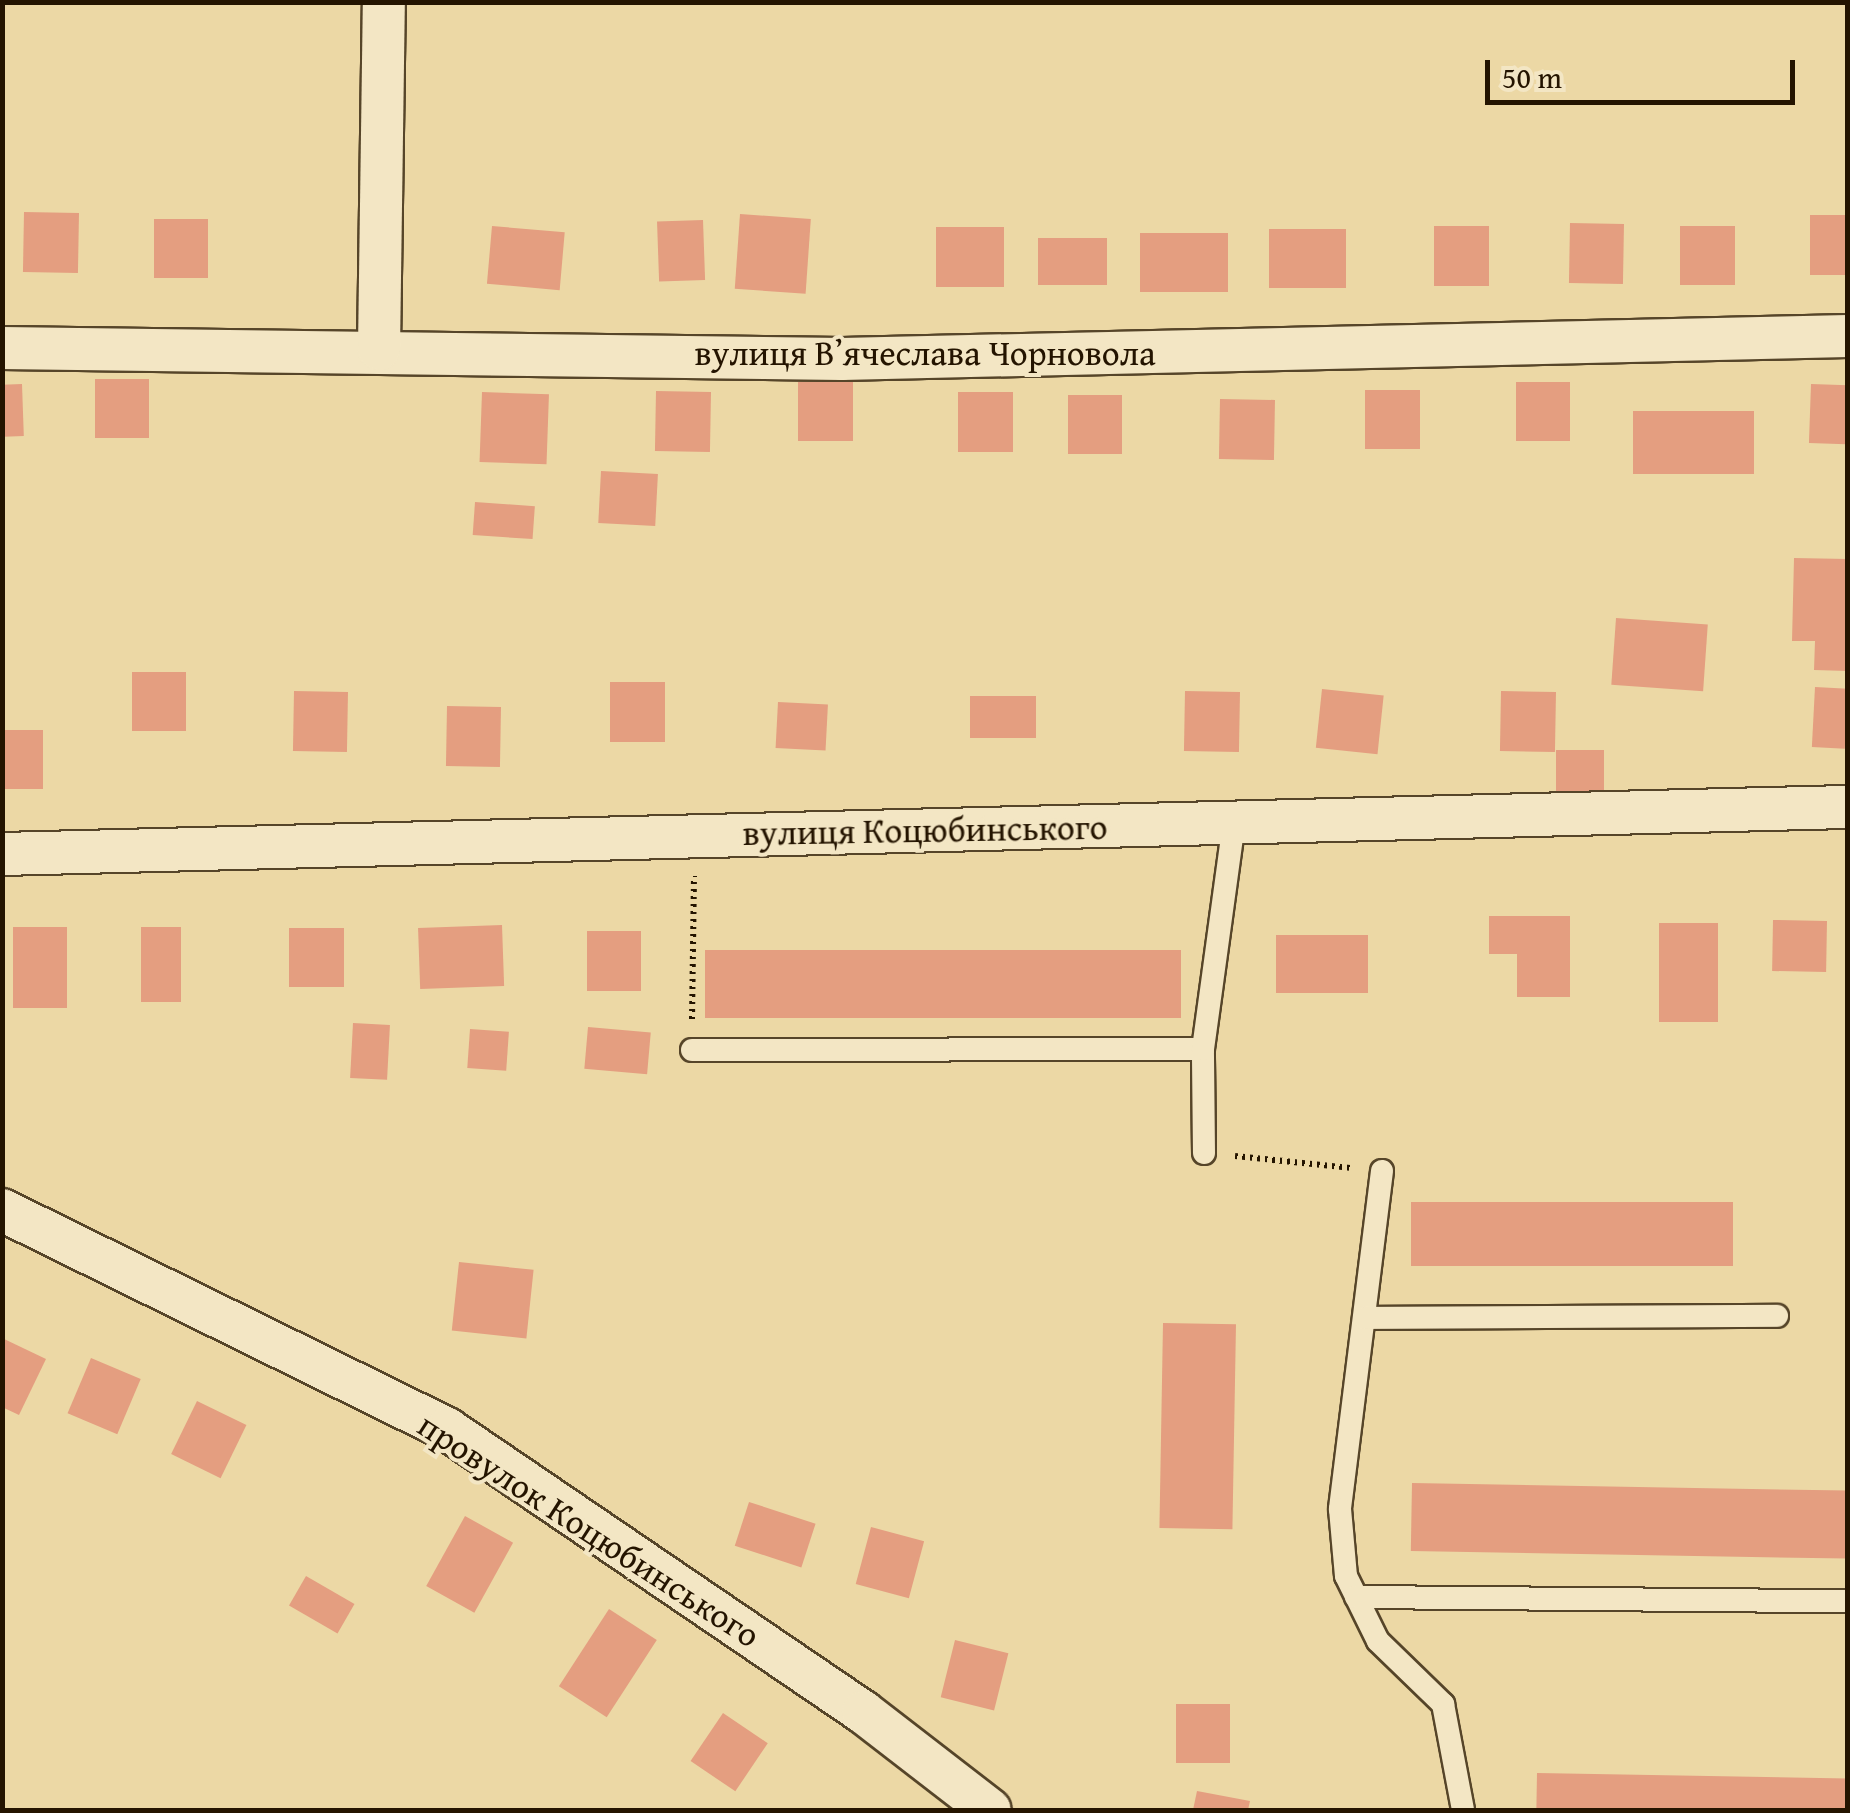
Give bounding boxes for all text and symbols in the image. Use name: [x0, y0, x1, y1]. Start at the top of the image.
scale bar: [1490, 40, 1800, 102]
text: 50 m: [1502, 55, 1562, 99]
street label: вулиця Вʼячеслава Чорновола: [694, 332, 1156, 374]
street label: вулиця Коцюбинського: [742, 806, 1108, 854]
street label: провулок Коцюбинського: [410, 1404, 768, 1656]

